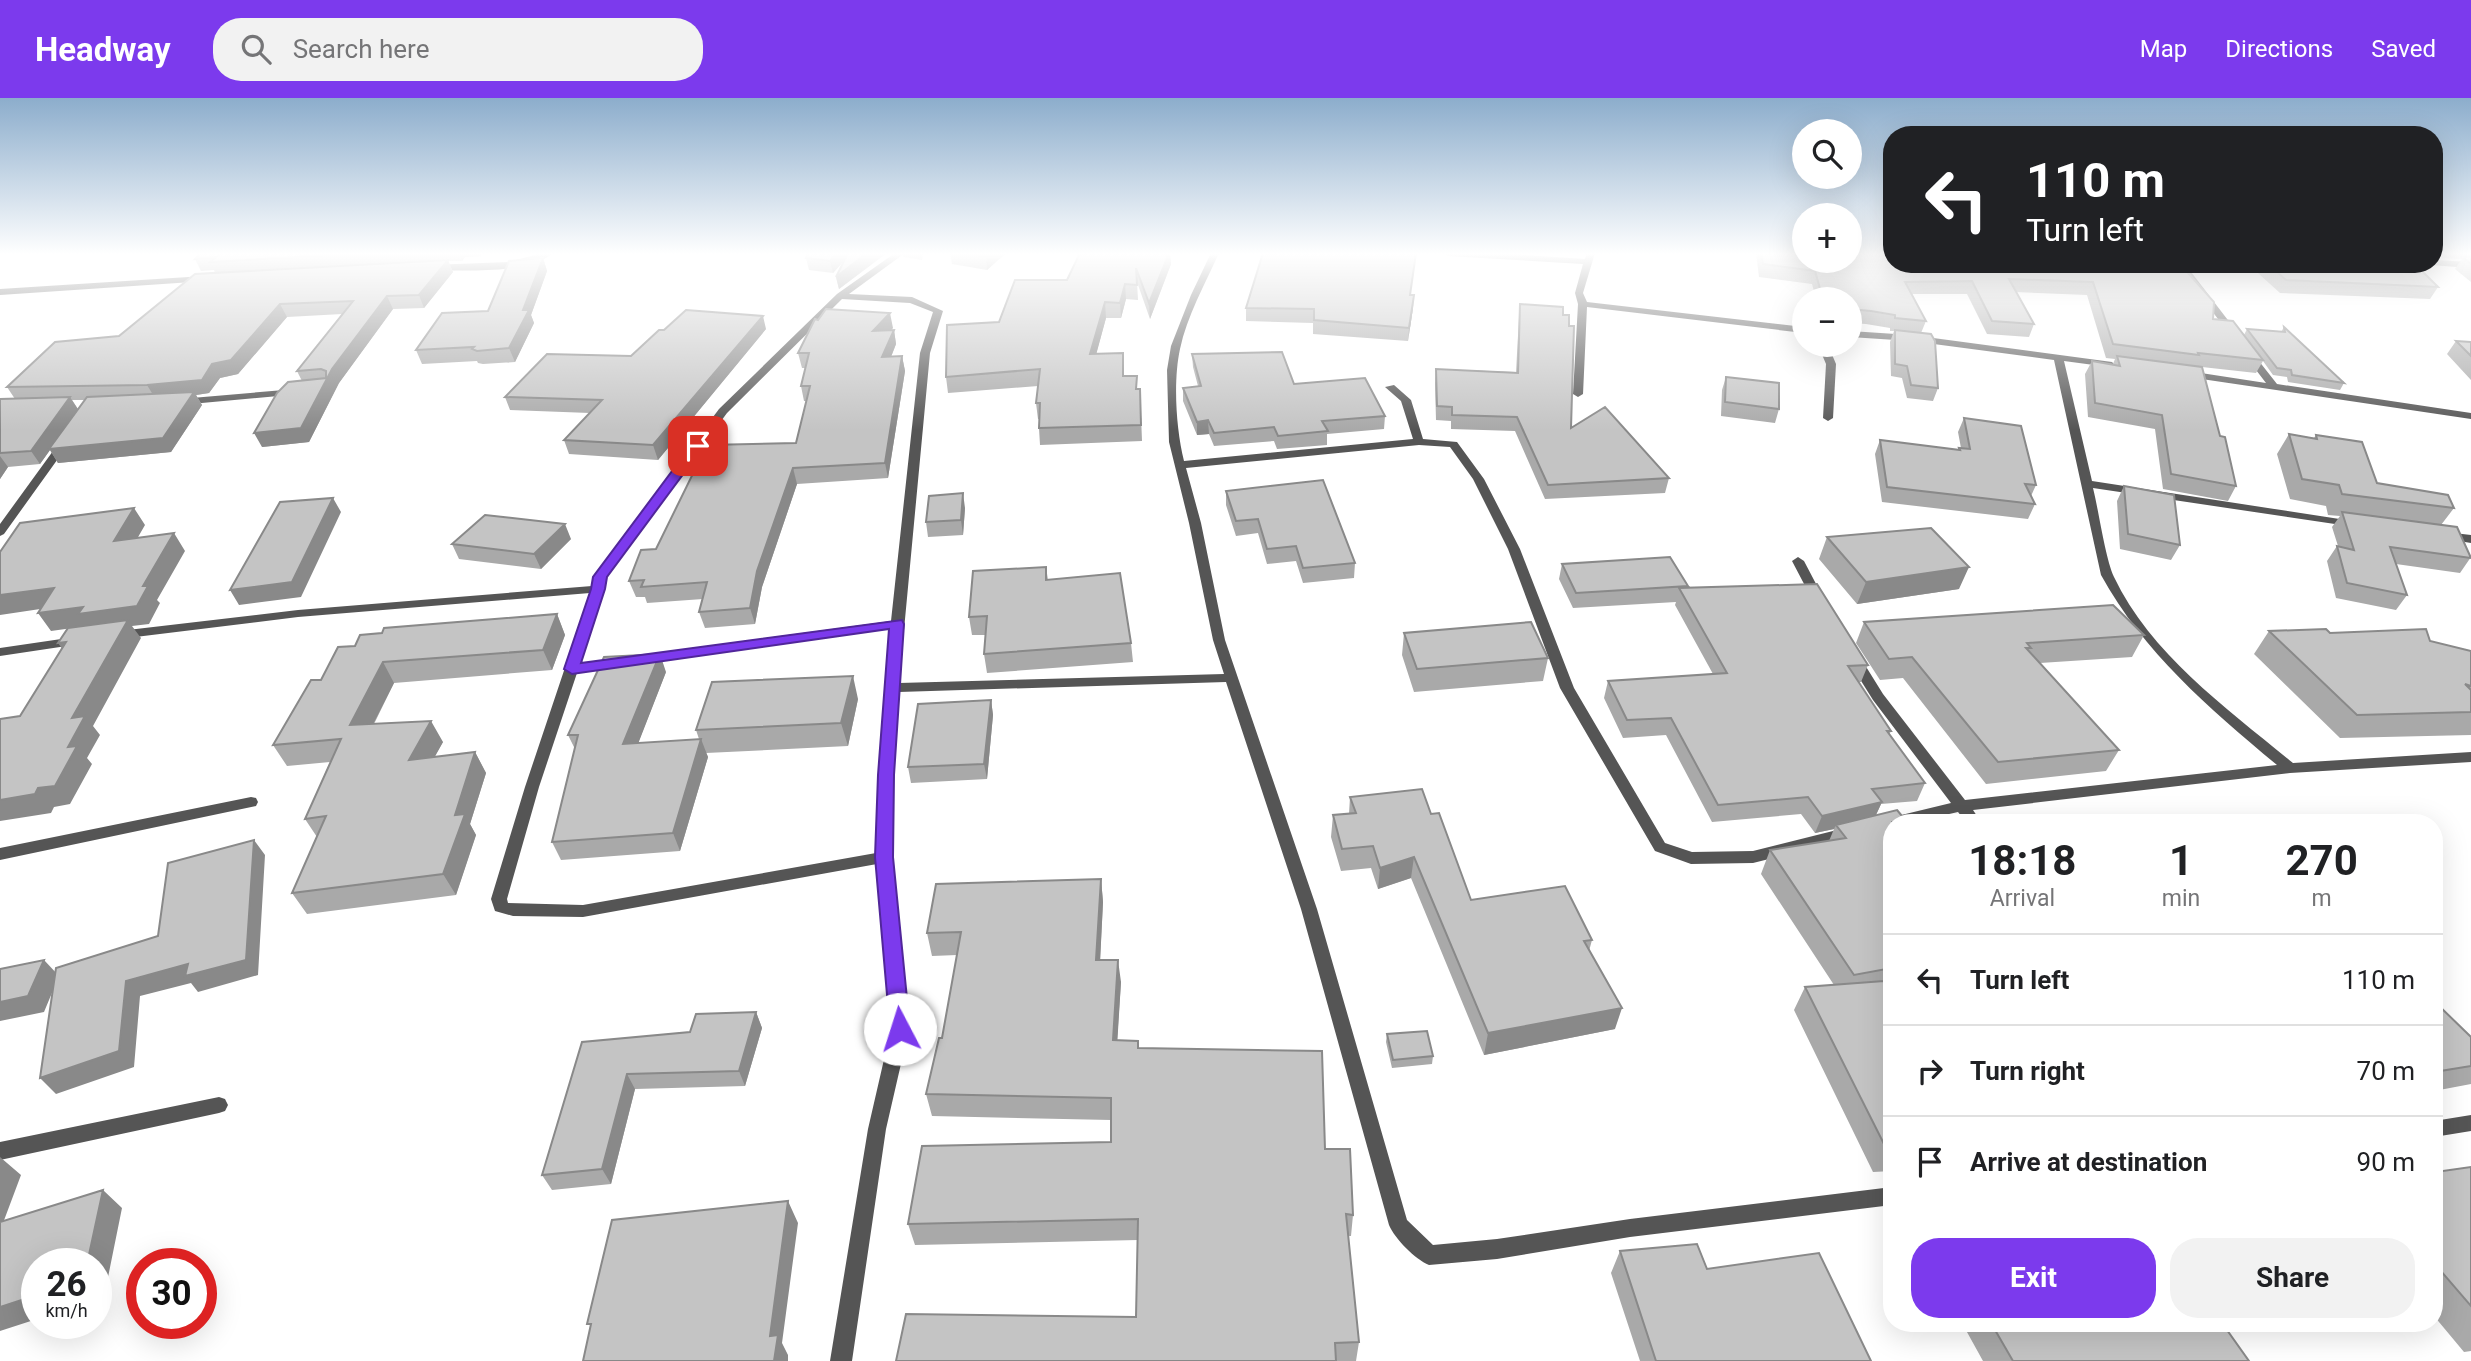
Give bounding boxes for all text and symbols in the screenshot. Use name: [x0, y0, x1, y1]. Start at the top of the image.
search box: [213, 18, 703, 81]
text: Headway: [35, 30, 171, 69]
icon: search: [237, 30, 275, 68]
text: Search here: [293, 34, 429, 64]
text: Map: [2140, 35, 2187, 63]
text: Directions: [2225, 35, 2333, 63]
text: Saved: [2371, 35, 2436, 63]
map controls: [1792, 119, 1862, 357]
button: search: [1792, 119, 1862, 189]
text: 110 m: [2026, 152, 2165, 209]
icon: left: [1911, 154, 2002, 245]
button: +: [1792, 203, 1862, 273]
text: Turn left: [2026, 211, 2144, 249]
button: −: [1792, 287, 1862, 357]
pin: [668, 416, 728, 476]
icon: arrive: [679, 427, 717, 465]
text: 18:18: [1968, 836, 2076, 885]
text: 1: [2169, 836, 2193, 885]
text: 270: [2285, 836, 2358, 885]
text: Arrival: [1990, 885, 2055, 912]
text: min: [2162, 885, 2200, 912]
text: m: [2312, 885, 2332, 912]
icon: left: [1911, 961, 1949, 999]
text: Turn left: [1970, 965, 2069, 995]
text: 110 m: [2342, 965, 2415, 995]
position arrow: [863, 992, 937, 1066]
icon: right: [1911, 1052, 1949, 1090]
text: Turn right: [1970, 1056, 2085, 1086]
text: 70 m: [2357, 1056, 2415, 1086]
icon: arrive: [1911, 1143, 1949, 1181]
text: Arrive at destination: [1970, 1147, 2207, 1177]
text: 90 m: [2357, 1147, 2415, 1177]
button: Exit: [1911, 1238, 2156, 1318]
button: Share: [2170, 1238, 2415, 1318]
speed limit sign: 30: [126, 1248, 217, 1339]
text: 26: [46, 1264, 87, 1305]
text: km/h: [45, 1300, 88, 1321]

